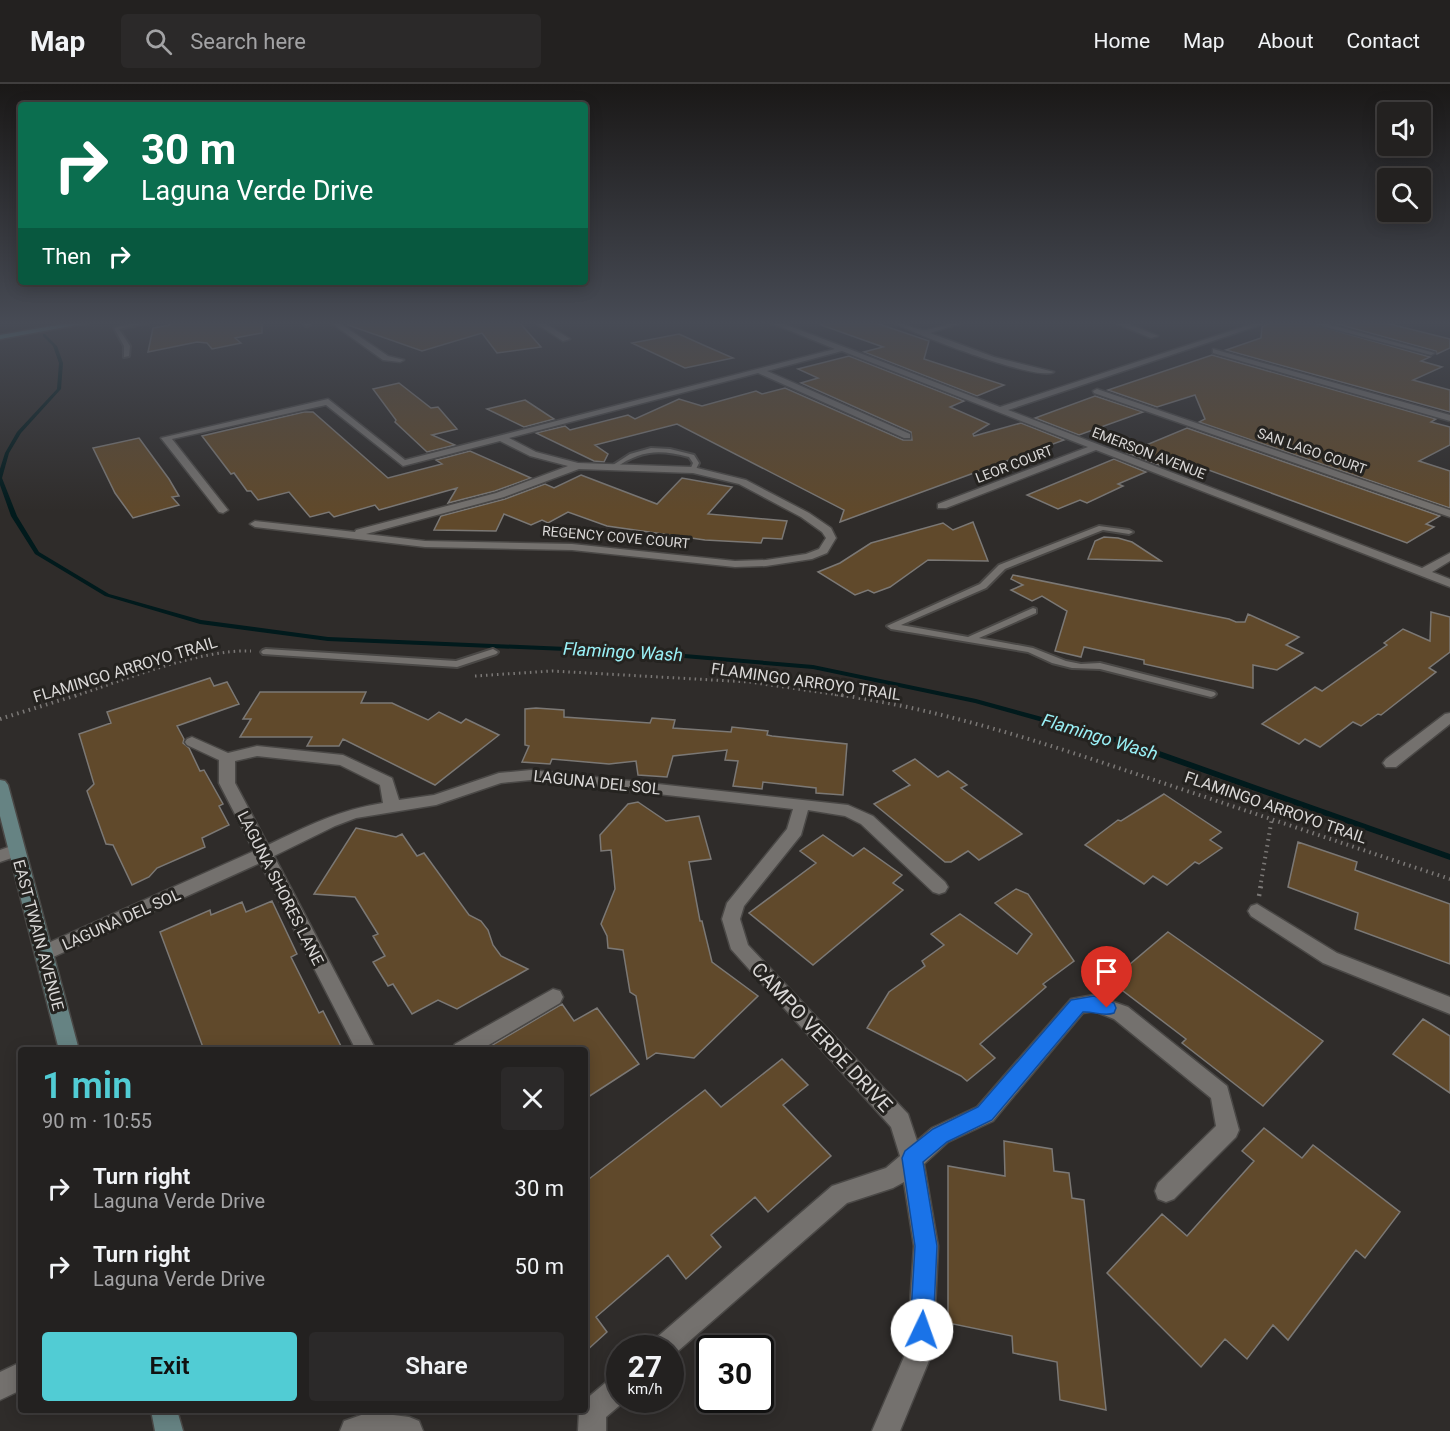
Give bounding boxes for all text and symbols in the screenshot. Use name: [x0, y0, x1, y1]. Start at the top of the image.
search box: [121, 14, 541, 68]
text: Map: [30, 25, 85, 58]
icon: search: [142, 25, 175, 58]
text: Search here: [190, 29, 306, 54]
text: Home: [1094, 29, 1150, 53]
text: Map: [1183, 29, 1225, 53]
text: About: [1258, 29, 1314, 53]
text: Contact: [1347, 29, 1420, 53]
map controls: [1377, 102, 1431, 222]
button: sound: [1377, 102, 1431, 156]
text: 30 m: [141, 125, 236, 174]
icon: right: [42, 126, 120, 204]
button: search: [1377, 168, 1431, 222]
text: Laguna Verde Drive: [141, 175, 373, 207]
icon: right: [103, 240, 136, 273]
text: Then: [42, 244, 91, 269]
street label: EMERSON AVENUE: [1090, 424, 1208, 482]
street label: SAN LAGO COURT: [1255, 425, 1369, 477]
street label: LEOR COURT: [973, 442, 1056, 486]
street label: REGENCY COVE COURT: [541, 523, 691, 551]
street label: FLAMINGO ARROYO TRAIL: [31, 632, 220, 707]
water label: Flamingo Wash: [563, 638, 684, 665]
street label: FLAMINGO ARROYO TRAIL: [710, 659, 902, 704]
water label: Flamingo Wash: [1040, 709, 1161, 764]
street label: LAGUNA DEL SOL: [532, 766, 662, 799]
street label: FLAMINGO ARROYO TRAIL: [1182, 767, 1370, 848]
street label: LAGUNA SHORES LANE: [233, 808, 328, 968]
street label: EAST TWAIN AVENUE: [9, 858, 68, 1013]
street label: LAGUNA DEL SOL: [59, 885, 184, 954]
pin: [1081, 946, 1132, 1008]
icon: arrive: [1090, 955, 1123, 988]
street label: CAMPO VERDE DRIVE: [746, 957, 898, 1117]
text: 1 min: [42, 1065, 132, 1107]
button: close: [501, 1067, 564, 1130]
text: 90 m · 10:55: [42, 1109, 152, 1133]
text: Turn right: [93, 1164, 190, 1189]
icon: right: [42, 1172, 75, 1205]
text: 30 m: [515, 1176, 564, 1201]
text: Laguna Verde Drive: [93, 1189, 265, 1213]
text: Turn right: [93, 1242, 190, 1267]
icon: right: [42, 1250, 75, 1283]
text: 50 m: [515, 1254, 564, 1279]
text: Laguna Verde Drive: [93, 1267, 265, 1291]
position arrow: [890, 1298, 954, 1362]
button: Exit: [42, 1332, 297, 1401]
button: Share: [309, 1332, 564, 1401]
speed limit sign: 30: [696, 1335, 774, 1413]
text: 27: [628, 1349, 662, 1384]
text: km/h: [627, 1380, 663, 1398]

